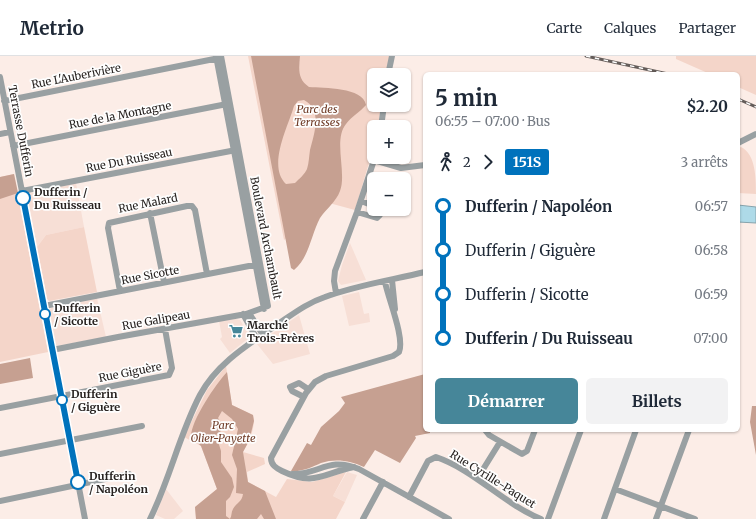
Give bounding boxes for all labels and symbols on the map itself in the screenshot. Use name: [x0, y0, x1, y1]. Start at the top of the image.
street label: Rue L'Auberivière: [30, 60, 122, 92]
street label: Terrasse Dufferin: [5, 84, 37, 179]
street label: Rue de la Montagne: [68, 98, 173, 132]
park label: Parc des Terrasses: [294, 102, 340, 129]
street label: Rue Du Ruisseau: [85, 145, 173, 175]
street label: Boulevard Archambault: [247, 175, 285, 301]
place label: Dufferin / Du Ruisseau: [34, 185, 101, 212]
marker: Dufferin / Du Ruisseau: [15, 190, 31, 206]
street label: Rue Malard: [117, 190, 179, 216]
street label: Rue Sicotte: [120, 262, 180, 287]
place label: Dufferin / Sicotte: [54, 301, 101, 328]
street label: Rue Galipeau: [121, 307, 191, 333]
marker: Dufferin / Sicotte: [39, 308, 51, 320]
place label: Marché Trois-Frères: [247, 318, 315, 345]
supermarket icon: Marché Trois-Frères: [228, 323, 244, 339]
street label: Rue Giguère: [97, 359, 163, 385]
place label: Dufferin / Giguère: [71, 387, 120, 414]
marker: Dufferin / Giguère: [56, 394, 68, 406]
park label: Parc Olier-Payette: [190, 418, 256, 445]
street label: Rue Cyrille-Paquet: [448, 447, 539, 511]
place label: Dufferin / Napoléon: [89, 469, 148, 496]
marker: Dufferin / Napoléon: [70, 474, 86, 490]

